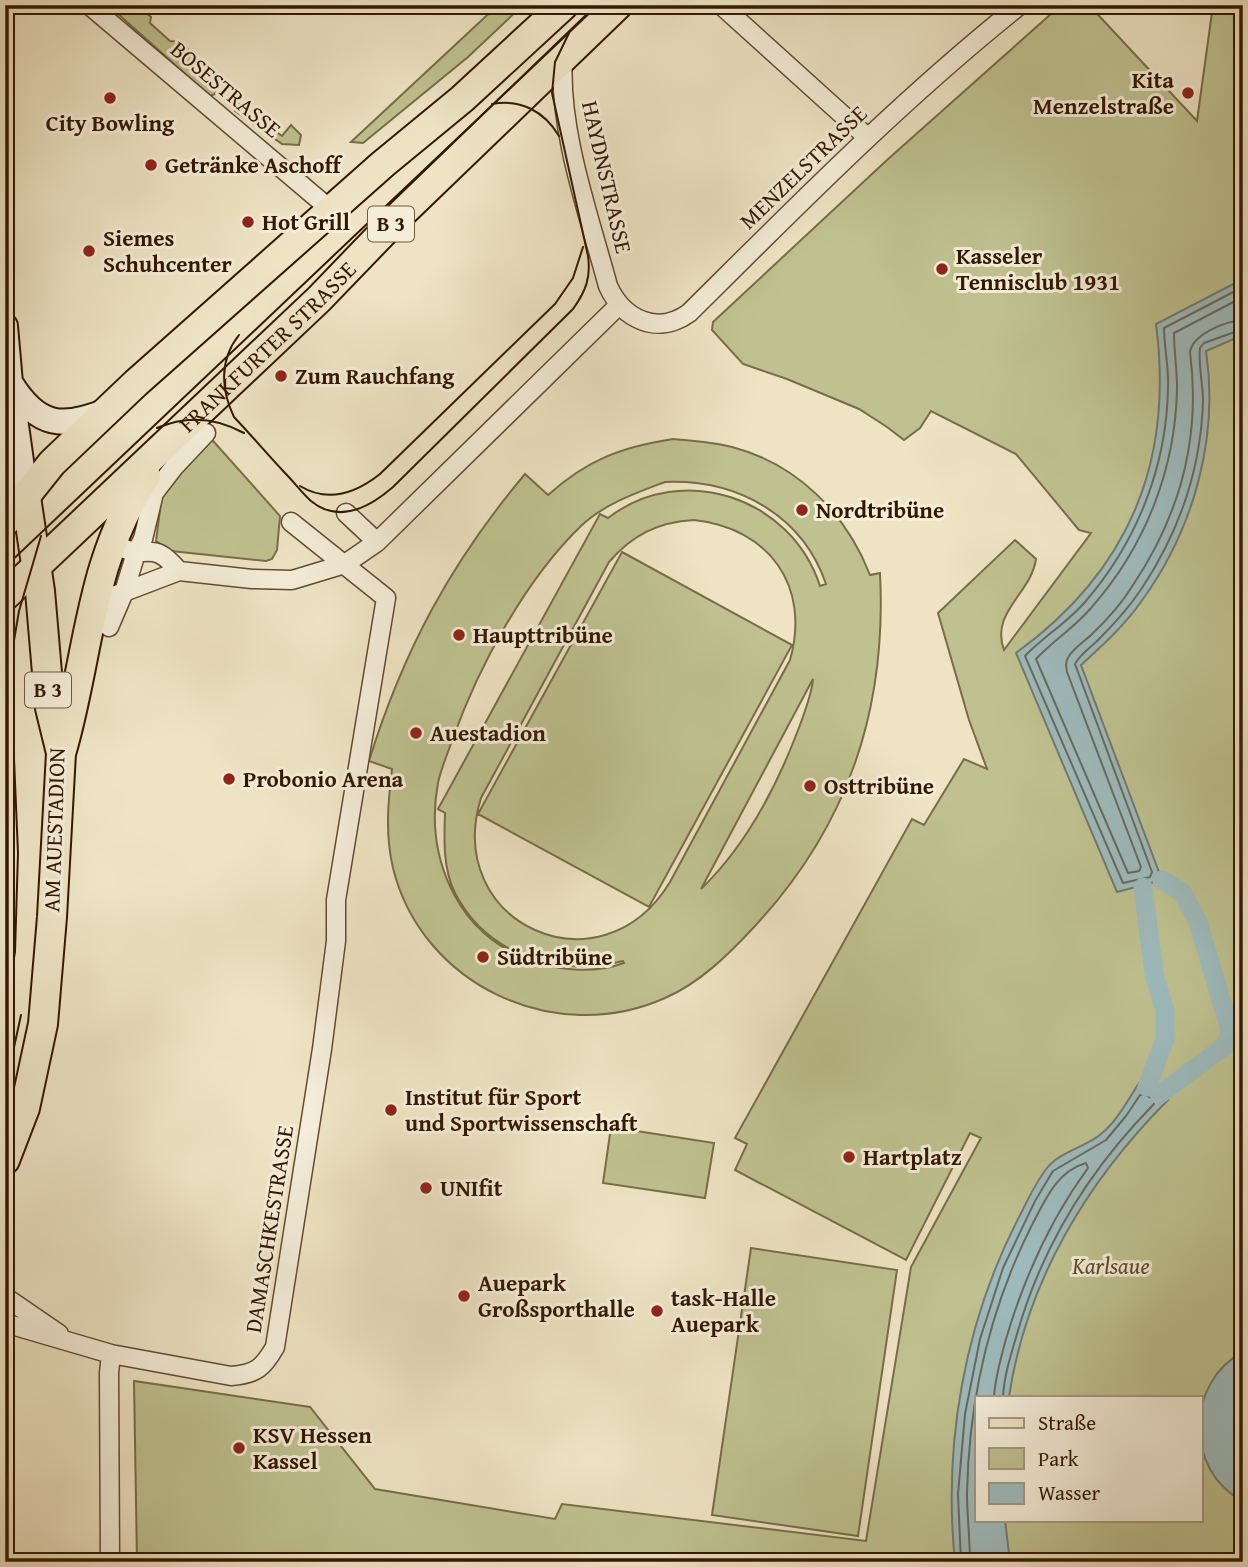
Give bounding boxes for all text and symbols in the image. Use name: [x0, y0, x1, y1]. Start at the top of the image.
street label: BOSESTRASSE: [164, 32, 289, 145]
place label: Kita Menzelstraße: [1033, 63, 1174, 122]
marker: Kita Menzelstraße: [1180, 85, 1196, 101]
marker: City Bowling: [102, 90, 118, 106]
street label: HAYDNSTRASSE: [574, 97, 641, 256]
street label: MENZELSTRASSE: [731, 97, 874, 236]
place label: City Bowling: [46, 106, 175, 139]
place label: Getränke Aschoff: [165, 148, 344, 181]
marker: Getränke Aschoff: [143, 157, 159, 173]
place label: Hot Grill: [262, 205, 350, 238]
road number: B 3: [368, 206, 414, 242]
marker: Hot Grill: [240, 214, 256, 230]
place label: Siemes Schuhcenter: [103, 221, 232, 280]
place label: Kasseler Tennisclub 1931: [956, 239, 1120, 298]
marker: Siemes Schuhcenter: [81, 243, 97, 259]
street label: FRANKFURTER STRASSE: [171, 253, 363, 439]
marker: Kasseler Tennisclub 1931: [934, 261, 950, 277]
place label: Zum Rauchfang: [295, 359, 455, 392]
marker: Zum Rauchfang: [273, 368, 289, 384]
place label: Nordtribüne: [816, 493, 944, 526]
marker: Nordtribüne: [794, 502, 810, 518]
place label: Haupttribüne: [473, 618, 613, 651]
marker: Haupttribüne: [451, 627, 467, 643]
road number: B 3: [25, 672, 71, 708]
place label: Auestadion: [430, 716, 546, 749]
marker: Auestadion: [408, 725, 424, 741]
street label: AM AUESTADION: [34, 747, 73, 913]
place label: Probonio Arena: [243, 762, 403, 795]
place label: Osttribüne: [824, 769, 934, 802]
marker: Probonio Arena: [221, 771, 237, 787]
marker: Osttribüne: [802, 778, 818, 794]
place label: Südtribüne: [497, 940, 613, 973]
marker: Südtribüne: [475, 949, 491, 965]
place label: Institut für Sport und Sportwissenschaft: [405, 1080, 638, 1139]
marker: Institut für Sport und Sportwissenschaft: [383, 1102, 399, 1118]
street label: DAMASCHKESTRASSE: [236, 1123, 301, 1335]
place label: Hartplatz: [863, 1140, 962, 1173]
marker: Hartplatz: [841, 1149, 857, 1165]
place label: UNIfit: [440, 1171, 503, 1204]
marker: UNIfit: [418, 1180, 434, 1196]
park label: Karlsaue: [1071, 1249, 1150, 1282]
place label: Auepark Großsporthalle: [478, 1266, 635, 1325]
place label: task-Halle Auepark: [671, 1281, 776, 1340]
marker: Auepark Großsporthalle: [456, 1288, 472, 1304]
marker: task-Halle Auepark: [649, 1303, 665, 1319]
legend: [975, 1396, 1202, 1522]
text: Straße: [1038, 1407, 1096, 1438]
place label: KSV Hessen Kassel: [253, 1418, 372, 1477]
marker: KSV Hessen Kassel: [231, 1440, 247, 1456]
text: Park: [1038, 1443, 1079, 1474]
text: Wasser: [1038, 1477, 1100, 1508]

